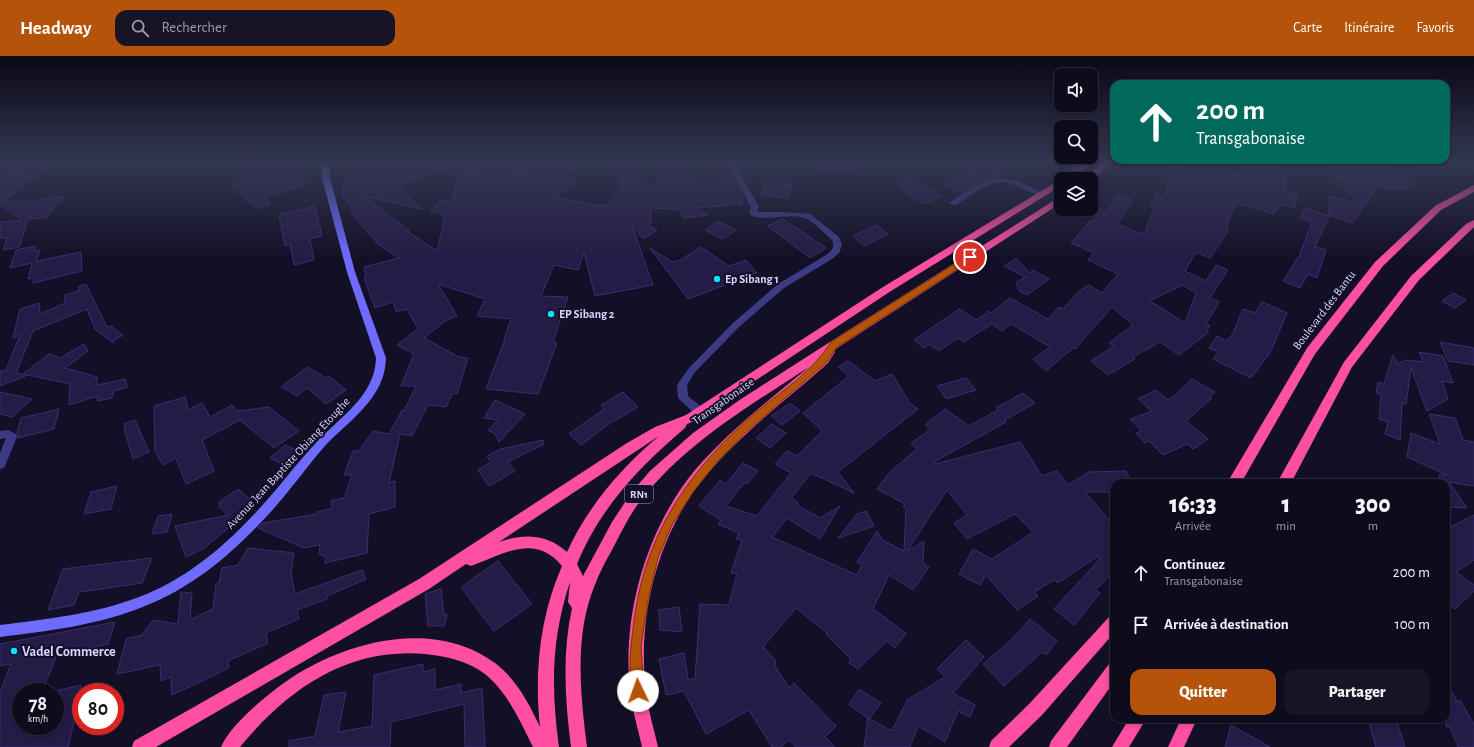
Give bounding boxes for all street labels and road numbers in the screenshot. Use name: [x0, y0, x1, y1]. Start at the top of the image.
street label: Boulevard des Bantu: [1291, 268, 1357, 352]
street label: Transgabonaise: [690, 375, 756, 427]
street label: Avenue Jean Baptiste Obiang Etoughe: [224, 395, 352, 531]
road number: RN1: [625, 485, 653, 503]

